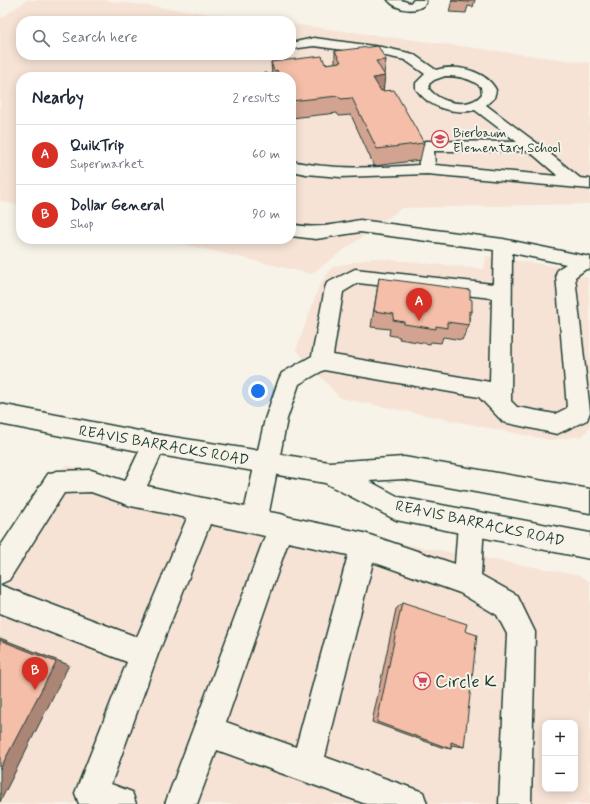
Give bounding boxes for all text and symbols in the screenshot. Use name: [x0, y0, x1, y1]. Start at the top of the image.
search box: [16, 16, 296, 60]
icon: search: [30, 27, 52, 49]
text: Search here: [62, 28, 138, 48]
text: Nearby: [32, 87, 84, 109]
text: 2 results: [233, 90, 280, 107]
place label: Bierbaum Elementary School: [453, 125, 561, 157]
school or university icon: Bierbaum Elementary School: [430, 129, 450, 149]
text: QuikTrip: [70, 136, 124, 156]
text: A: [41, 146, 49, 163]
text: 60 m: [252, 146, 280, 163]
text: Supermarket: [70, 156, 144, 173]
text: Dollar General: [70, 196, 164, 216]
text: B: [41, 206, 49, 223]
text: 90 m: [252, 206, 280, 223]
text: Shop: [70, 216, 94, 233]
pin: A: [406, 288, 432, 321]
your location: [248, 381, 268, 401]
street label: REAVIS BARRACKS ROAD: [77, 421, 250, 471]
street label: REAVIS BARRACKS ROAD: [393, 496, 566, 552]
pin: B: [22, 657, 48, 690]
place label: Circle K: [435, 670, 497, 694]
supermarket icon: Circle K: [412, 671, 432, 691]
map controls: [542, 720, 578, 792]
button: +: [542, 720, 578, 756]
button: −: [542, 756, 578, 792]

